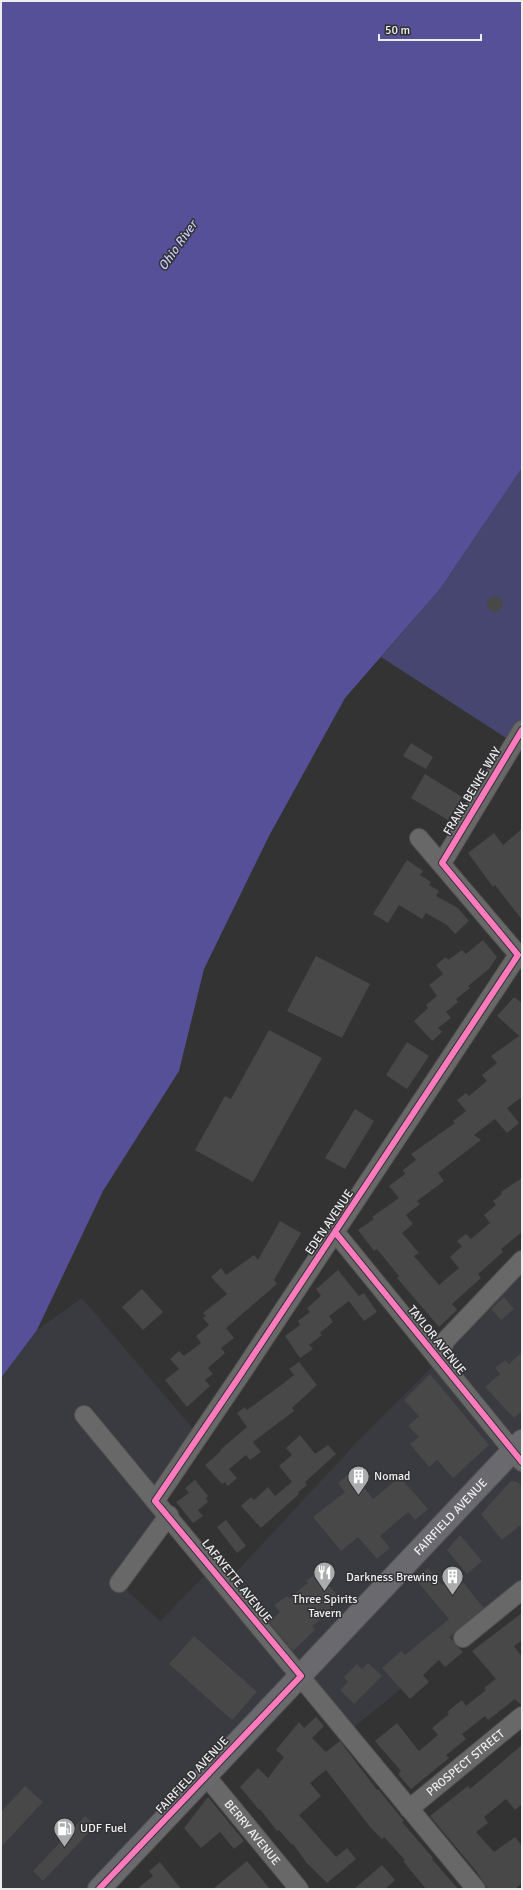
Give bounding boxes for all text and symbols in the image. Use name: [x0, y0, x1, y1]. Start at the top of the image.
scale bar: [379, 16, 481, 42]
text: 50 m: [385, 23, 410, 38]
water label: Ohio River: [155, 216, 202, 274]
street label: FRANK BENKE WAY: [440, 744, 505, 838]
street label: EDEN AVENUE: [302, 1187, 357, 1258]
street label: TAYLOR AVENUE: [404, 1303, 469, 1378]
building icon: Nomad: [346, 1463, 372, 1496]
place label: Nomad: [374, 1469, 410, 1484]
street label: FAIRFIELD AVENUE: [411, 1475, 491, 1559]
street label: LAFAYETTE AVENUE: [198, 1536, 275, 1626]
restaurant icon: Three Spirits Tavern: [312, 1559, 338, 1592]
building icon: Darkness Brewing: [440, 1564, 466, 1597]
place label: Darkness Brewing: [346, 1570, 438, 1585]
place label: Three Spirits Tavern: [293, 1592, 357, 1621]
street label: PROSPECT STREET: [424, 1726, 508, 1800]
street label: FAIRFIELD AVENUE: [153, 1733, 232, 1817]
street label: BERRY AVENUE: [221, 1797, 283, 1869]
fuel station icon: UDF Fuel: [51, 1815, 77, 1848]
place label: UDF Fuel: [80, 1821, 127, 1836]

